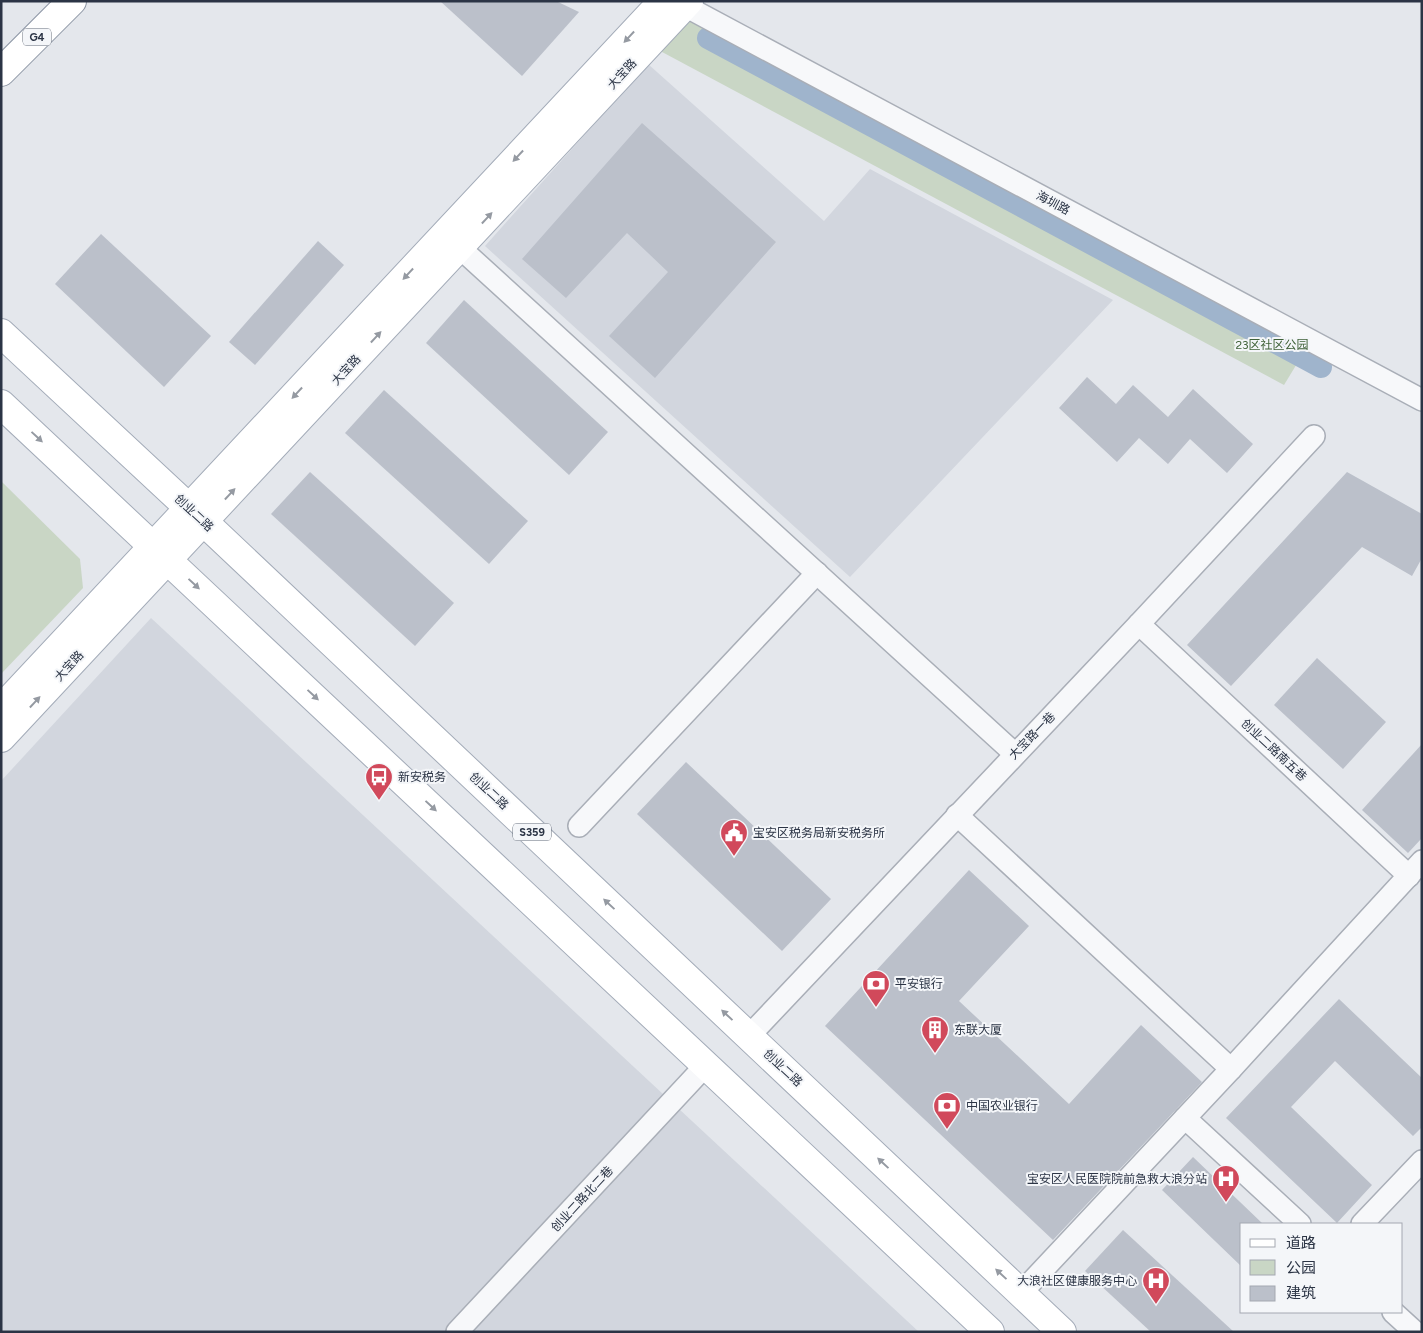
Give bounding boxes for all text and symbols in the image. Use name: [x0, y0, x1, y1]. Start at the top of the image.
road number: G4: [23, 28, 51, 46]
one-way arrow: [623, 30, 635, 42]
street label: 大宝路: [605, 56, 639, 92]
one-way arrow: [513, 149, 524, 162]
street label: 海圳路: [1034, 188, 1072, 218]
one-way arrow: [481, 212, 493, 224]
one-way arrow: [402, 268, 414, 280]
one-way arrow: [370, 331, 382, 343]
park label: 23区社区公园: [1235, 338, 1309, 352]
street label: 大宝路: [329, 352, 363, 388]
one-way arrow: [291, 387, 303, 399]
one-way arrow: [31, 431, 43, 443]
one-way arrow: [224, 488, 236, 500]
street label: 创业二路: [172, 492, 216, 534]
one-way arrow: [188, 578, 200, 590]
street label: 大宝路: [52, 648, 86, 684]
one-way arrow: [306, 689, 318, 701]
one-way arrow: [29, 696, 41, 708]
street label: 大宝路一巷: [1006, 710, 1058, 762]
street label: 创业二路南五巷: [1239, 716, 1309, 784]
bus stop icon: 新安税务: [364, 762, 394, 801]
place label: 新安税务: [398, 770, 446, 784]
street label: 创业二路: [467, 770, 511, 812]
one-way arrow: [425, 800, 437, 812]
public building icon: 宝安区税务局新安税务所: [719, 818, 749, 857]
road number: S359: [513, 824, 551, 840]
place label: 宝安区税务局新安税务所: [753, 826, 885, 840]
one-way arrow: [603, 898, 615, 910]
bank icon: 平安银行: [861, 969, 891, 1008]
place label: 平安银行: [895, 977, 943, 991]
one-way arrow: [721, 1009, 733, 1021]
building icon: 东联大厦: [920, 1015, 950, 1054]
place label: 东联大厦: [954, 1023, 1002, 1037]
street label: 创业二路: [761, 1047, 805, 1089]
bank icon: 中国农业银行: [932, 1091, 962, 1130]
place label: 中国农业银行: [966, 1099, 1038, 1113]
one-way arrow: [877, 1157, 889, 1169]
street label: 创业二路北二巷: [548, 1164, 616, 1234]
hospital icon: 宝安区人民医院院前急救大浪分站: [1211, 1164, 1241, 1203]
place label: 宝安区人民医院院前急救大浪分站: [1027, 1172, 1207, 1186]
legend: [1240, 1223, 1403, 1313]
text: 道路: [1286, 1234, 1316, 1252]
text: 公园: [1286, 1259, 1316, 1277]
hospital icon: 大浪社区健康服务中心: [1141, 1266, 1171, 1305]
one-way arrow: [996, 1268, 1008, 1280]
place label: 大浪社区健康服务中心: [1017, 1274, 1137, 1288]
text: 建筑: [1286, 1284, 1316, 1302]

